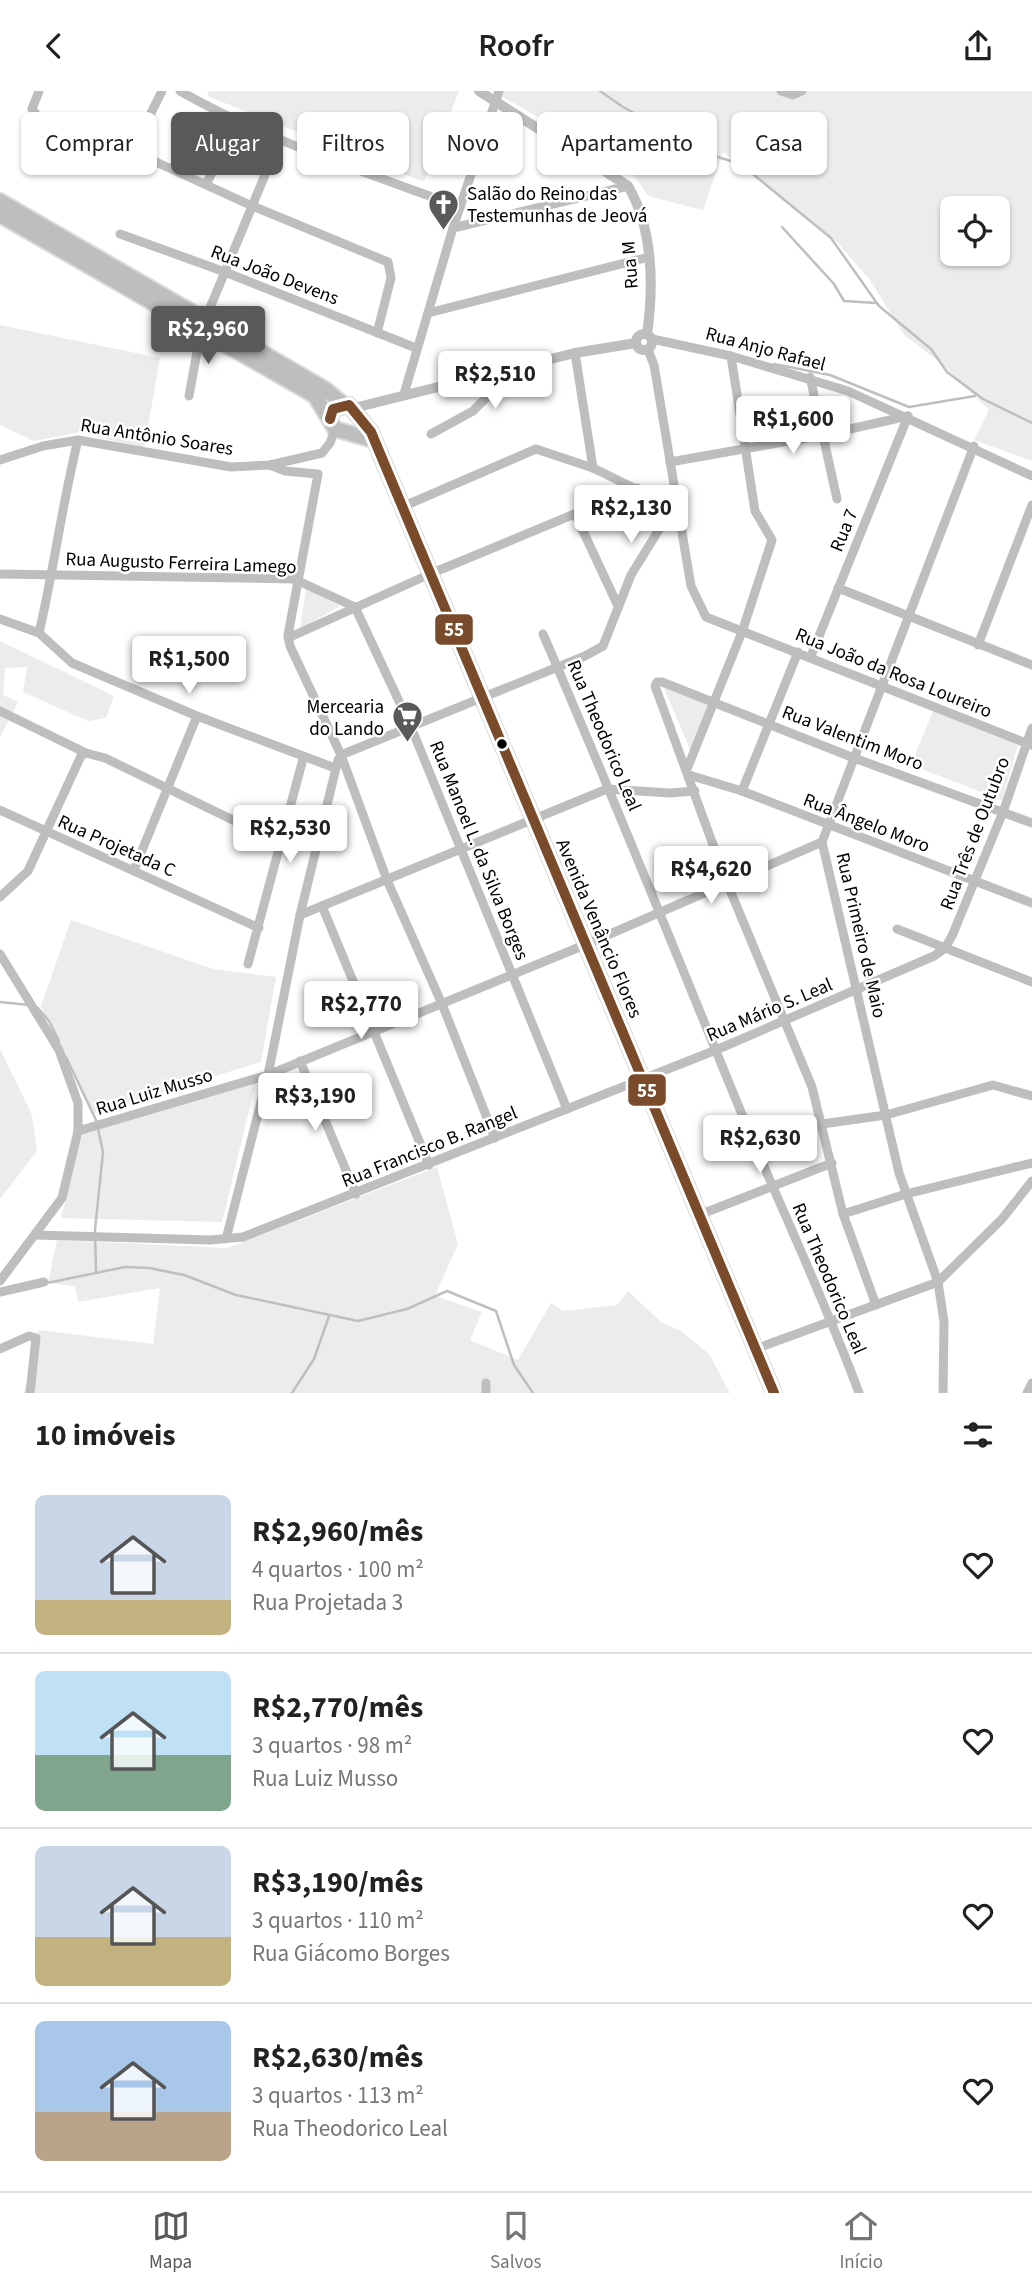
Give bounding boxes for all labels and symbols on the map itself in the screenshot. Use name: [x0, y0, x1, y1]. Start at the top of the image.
place label: Salão do Reino das Testemunhas de Jeová: [467, 181, 647, 230]
church icon: Salão do Reino das Testemunhas de Jeová: [427, 187, 461, 231]
street label: Rua João Devens: [207, 239, 342, 312]
street label: Rua M: [615, 240, 646, 290]
pin: R$2,960: [143, 307, 273, 366]
street label: Rua Anjo Rafael: [703, 320, 829, 378]
pin: R$2,510: [430, 351, 560, 411]
pin: R$1,600: [728, 397, 858, 456]
street label: Rua Antônio Soares: [78, 412, 235, 463]
pin: R$2,130: [566, 485, 696, 545]
street label: Rua 7: [824, 505, 865, 556]
street label: Rua Augusto Ferreira Lamego: [65, 546, 297, 581]
line badge: 55: [434, 613, 474, 646]
text: 55: [444, 617, 464, 644]
street label: Rua João da Rosa Loureiro: [791, 621, 996, 725]
pin: R$1,500: [124, 637, 254, 696]
street label: Rua Theodorico Leal: [560, 656, 648, 815]
place label: Mercearia do Lando: [307, 694, 384, 743]
street label: Rua Valentim Moro: [778, 699, 927, 778]
supermarket icon: Mercearia do Lando: [390, 700, 424, 744]
street label: Rua Manoel L. da Silva Borges: [422, 737, 535, 964]
unlabelled marker: [495, 737, 509, 751]
street label: Rua Três de Outubro: [934, 753, 1017, 914]
street label: Rua Ângelo Moro: [799, 787, 934, 860]
pin: R$2,530: [225, 805, 355, 865]
street label: Rua Projetada C: [53, 808, 180, 884]
street label: Avenida Venâncio Flores: [549, 835, 649, 1022]
pin: R$4,620: [646, 847, 776, 906]
street label: Rua Primeiro de Maio: [828, 850, 893, 1021]
street label: Rua Mário S. Leal: [702, 972, 837, 1049]
pin: R$2,770: [296, 981, 426, 1041]
street label: Rua Luiz Musso: [93, 1062, 216, 1123]
pin: R$3,190: [250, 1073, 380, 1133]
line badge: 55: [627, 1073, 667, 1107]
text: 55: [637, 1078, 657, 1105]
street label: Rua Francisco B. Rangel: [338, 1100, 522, 1195]
pin: R$2,630: [695, 1115, 825, 1175]
street label: Rua Theodorico Leal: [785, 1199, 873, 1358]

